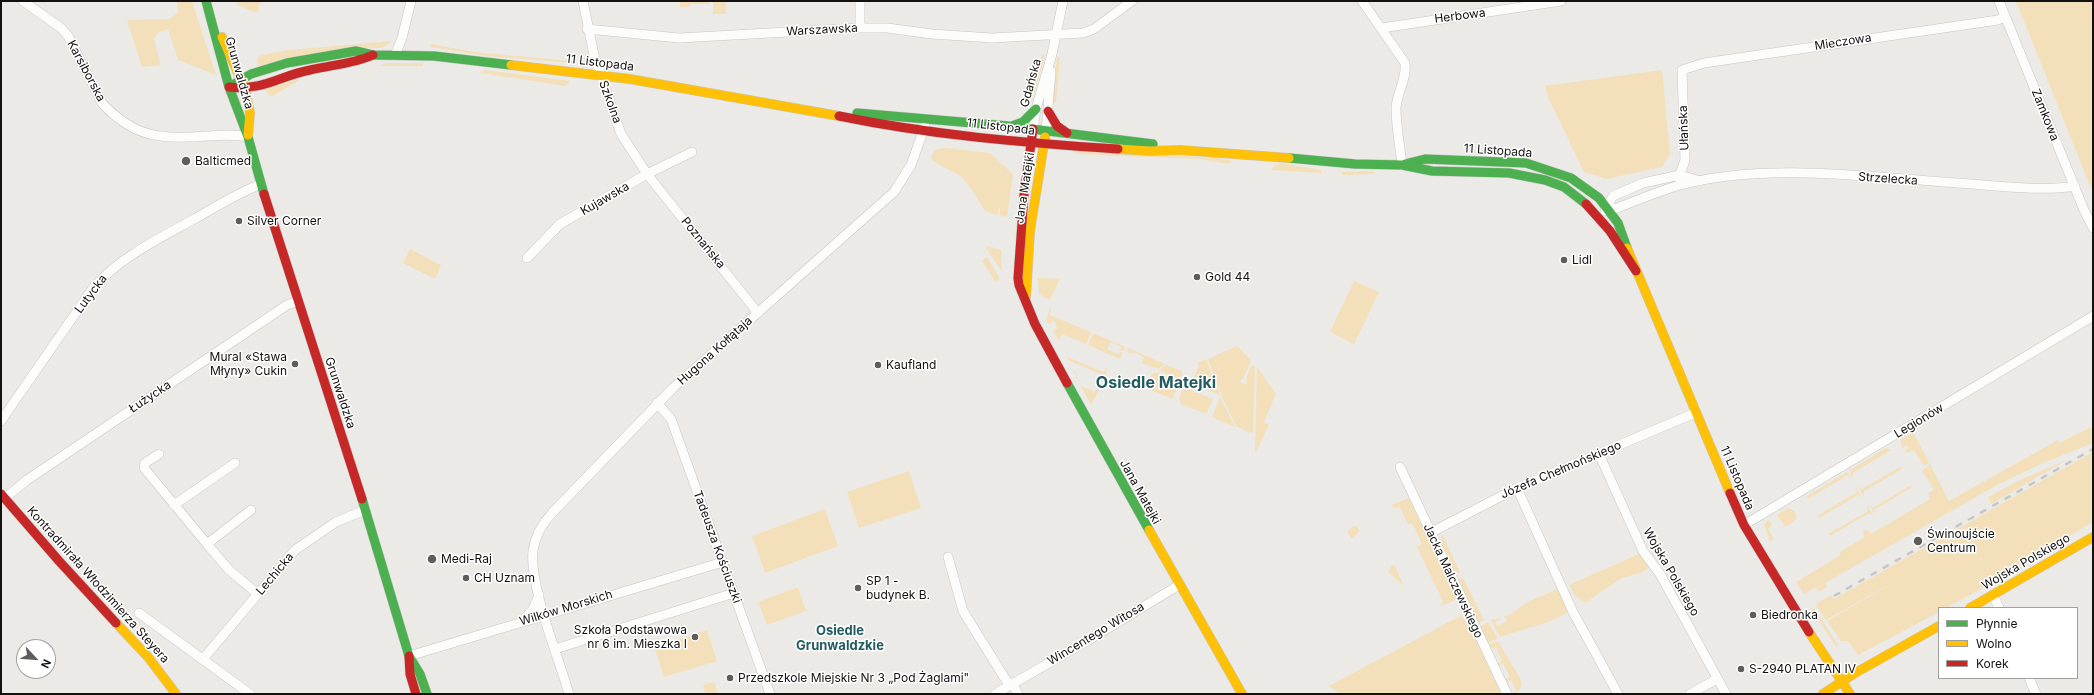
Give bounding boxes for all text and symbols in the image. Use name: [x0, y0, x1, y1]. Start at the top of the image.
street label: Herbowa: [1434, 6, 1486, 26]
street label: Warszawska: [786, 21, 858, 39]
street label: Mieczowa: [1814, 30, 1872, 54]
street label: Grunwaldzka: [222, 35, 256, 111]
street label: Karsiborska: [64, 38, 108, 104]
street label: 11 Listopada: [565, 52, 635, 74]
street label: Gdańska: [1018, 57, 1044, 109]
street label: Szkolna: [596, 79, 624, 125]
street label: Zamkowa: [2028, 87, 2062, 143]
street label: Ułańska: [1676, 105, 1692, 151]
street label: 11 Listopada: [966, 116, 1036, 138]
street label: 11 Listopada: [1463, 141, 1533, 161]
street label: Jana Matejki: [1012, 152, 1038, 224]
place label: Balticmed: [195, 154, 251, 168]
marker: Balticmed: [180, 155, 192, 167]
street label: Strzelecka: [1858, 170, 1918, 188]
street label: Kujawska: [578, 179, 632, 219]
place label: Silver Corner: [247, 214, 321, 228]
street label: Poznańska: [678, 214, 728, 272]
marker: Silver Corner: [234, 216, 244, 226]
place label: Lidl: [1572, 253, 1592, 267]
marker: Lidl: [1559, 255, 1569, 265]
place label: Gold 44: [1205, 270, 1250, 284]
street label: Lutycka: [72, 272, 110, 316]
marker: Gold 44: [1192, 272, 1202, 282]
street label: Hugona Kołłątaja: [675, 314, 755, 388]
place label: Mural «Stawa Młyny» Cukin: [210, 350, 287, 378]
street label: Grunwaldzka: [322, 355, 358, 431]
place label: Kaufland: [886, 358, 936, 372]
marker: Mural «Stawa Młyny» Cukin: [290, 359, 300, 369]
marker: Kaufland: [873, 360, 883, 370]
district label: Osiedle Matejki: [1096, 373, 1216, 393]
street label: Łużycka: [126, 378, 174, 416]
street label: Legionów: [1892, 401, 1946, 441]
street label: Józefa Chełmońskiego: [1499, 438, 1623, 502]
street label: 11 Listopada: [1717, 444, 1757, 512]
street label: Jana Matejki: [1116, 457, 1164, 527]
street label: Tadeusza Kościuszki: [690, 489, 744, 605]
street label: Kontradmirała Włodzimierza Steyera: [24, 504, 172, 666]
street label: Jacka Malczewskiego: [1420, 521, 1486, 641]
street label: Wojska Polskiego: [1640, 525, 1702, 619]
place label: Świnoujście Centrum: [1927, 527, 1995, 555]
street label: Wojska Polskiego: [1979, 531, 2073, 593]
marker: Świnoujście Centrum: [1912, 535, 1924, 547]
street label: Lechicka: [253, 550, 297, 598]
place label: Medi-Raj: [441, 552, 492, 566]
marker: Medi-Raj: [426, 553, 438, 565]
place label: CH Uznam: [474, 571, 535, 585]
marker: CH Uznam: [461, 573, 471, 583]
place label: SP 1 - budynek B.: [866, 574, 930, 602]
marker: SP 1 - budynek B.: [853, 583, 863, 593]
street label: Wilków Morskich: [518, 587, 614, 629]
street label: Wincentego Witosa: [1045, 599, 1147, 669]
legend: [1938, 607, 2078, 679]
place label: Biedronka: [1761, 608, 1818, 622]
marker: Biedronka: [1748, 610, 1758, 620]
text: Płynnie: [1976, 616, 2017, 631]
place label: Szkoła Podstawowa nr 6 im. Mieszka I: [574, 623, 687, 651]
district label: Osiedle Grunwaldzkie: [796, 623, 884, 654]
marker: Szkoła Podstawowa nr 6 im. Mieszka I: [690, 632, 700, 642]
text: Wolno: [1976, 636, 2012, 651]
north arrow: [16, 639, 56, 679]
text: Korek: [1976, 656, 2009, 671]
text: N: [38, 657, 54, 671]
place label: S-2940 PLATAN IV: [1749, 662, 1856, 676]
marker: S-2940 PLATAN IV: [1736, 664, 1746, 674]
place label: Przedszkole Miejskie Nr 3 „Pod Żaglami": [738, 671, 969, 685]
marker: Przedszkole Miejskie Nr 3 „Pod Żaglami": [725, 673, 735, 683]

